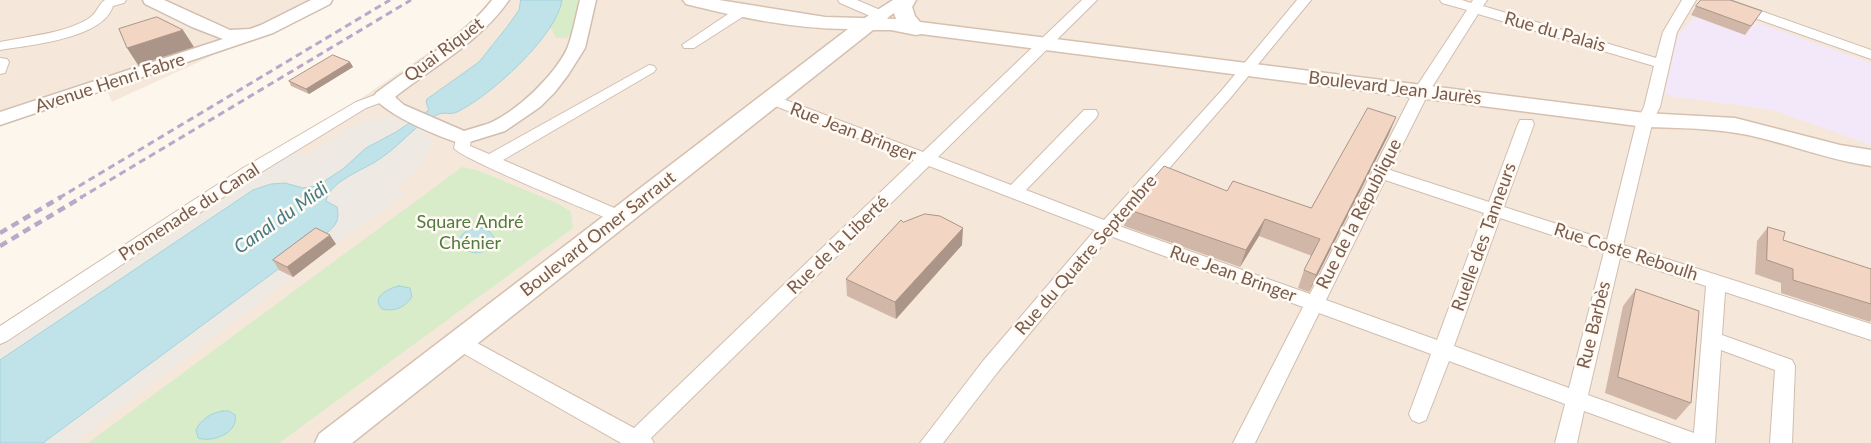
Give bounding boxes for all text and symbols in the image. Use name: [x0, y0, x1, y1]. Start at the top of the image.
street label: Rue du Palais: [1502, 7, 1608, 57]
street label: Quai Riquet: [400, 13, 488, 87]
street label: Avenue Henri Fabre: [32, 49, 188, 117]
street label: Boulevard Jean Jaurès: [1307, 67, 1483, 109]
street label: Rue Jean Bringer: [787, 98, 919, 166]
street label: Rue de la République: [1312, 135, 1406, 293]
street label: Promenade du Canal: [115, 158, 263, 266]
street label: Ruelle des Tanneurs: [1447, 160, 1521, 314]
street label: Boulevard Omer Sarraut: [516, 167, 680, 301]
street label: Rue du Quatre Septembre: [1010, 170, 1162, 340]
water label: Canal du Midi: [230, 177, 332, 259]
street label: Rue de la Liberté: [783, 191, 893, 299]
park label: Square André Chénier: [416, 211, 524, 253]
street label: Rue Coste Reboulh: [1551, 219, 1701, 285]
street label: Rue Jean Bringer: [1167, 241, 1299, 307]
street label: Rue Barbès: [1573, 279, 1615, 371]

